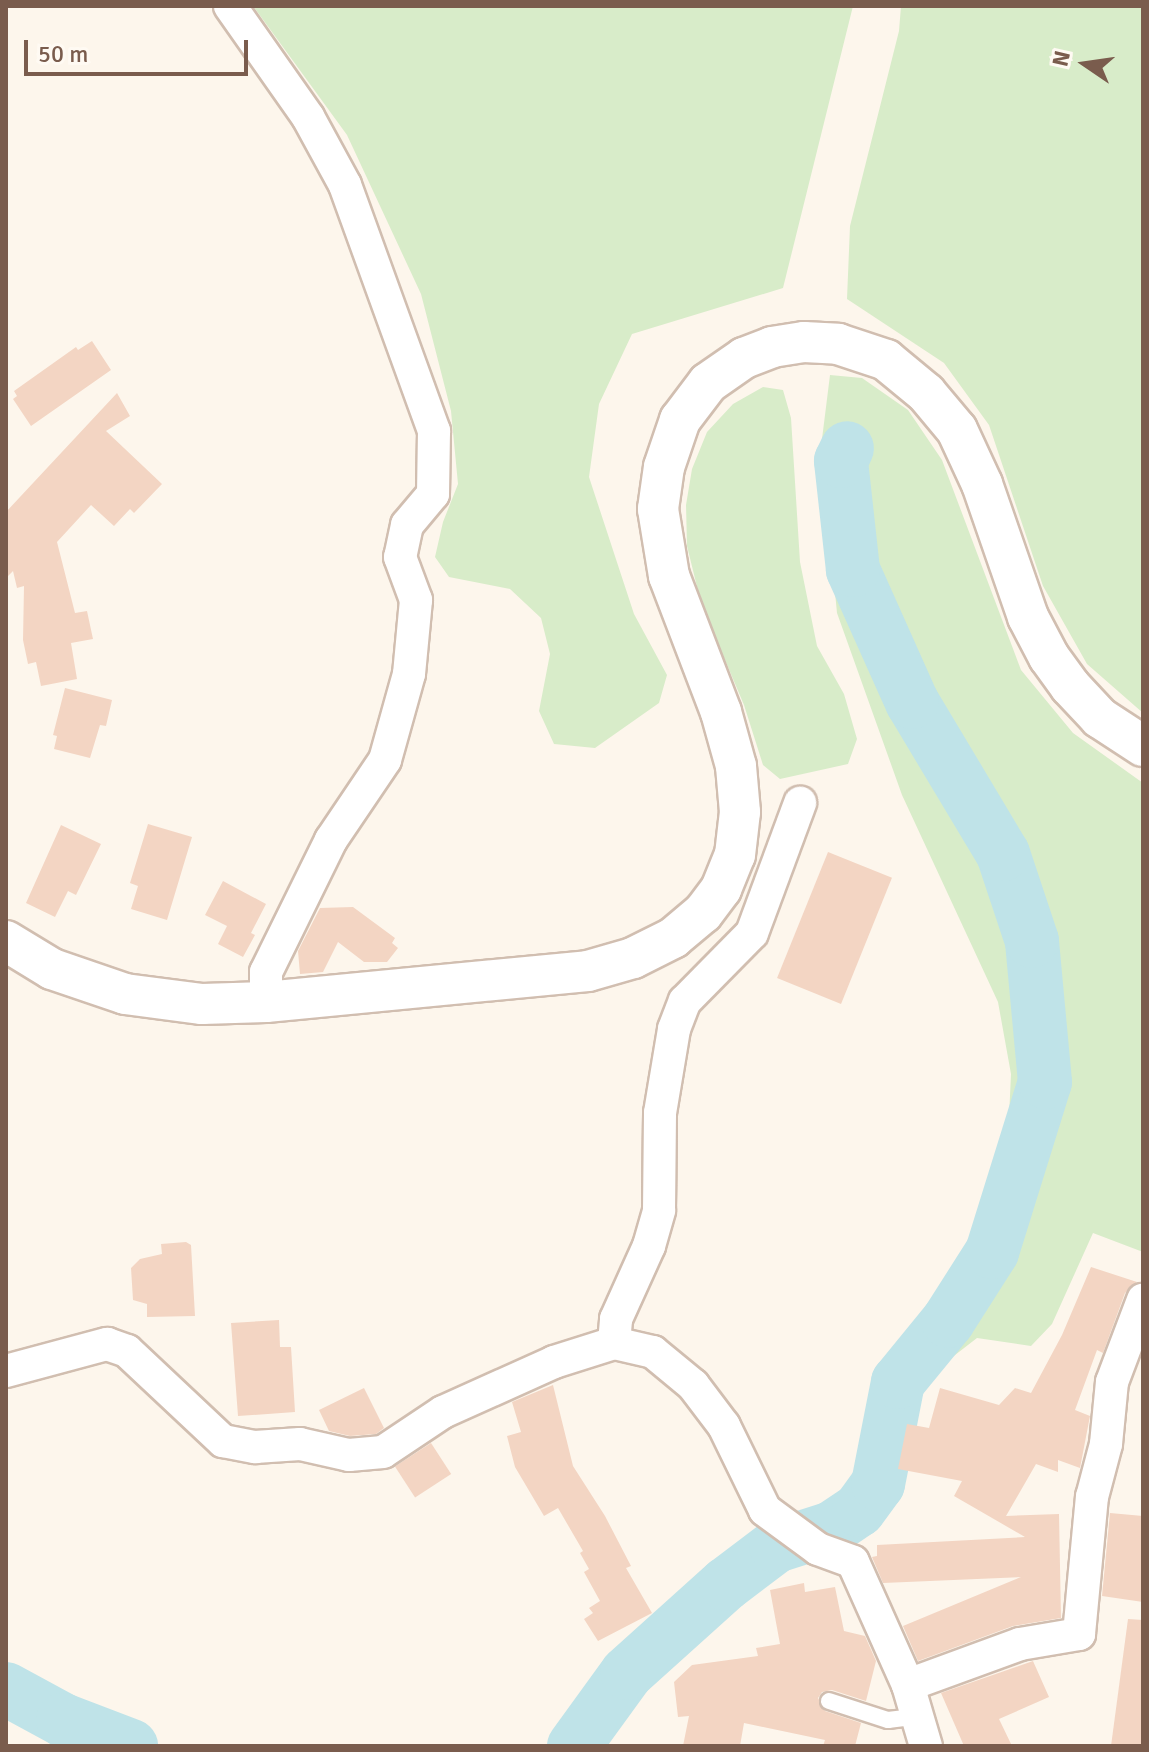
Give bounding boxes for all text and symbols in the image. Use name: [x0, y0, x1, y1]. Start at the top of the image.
scale bar: [28, 24, 252, 74]
north arrow: [1045, 24, 1125, 104]
text: 50 m: [38, 39, 88, 69]
text: N: [1046, 48, 1076, 69]

